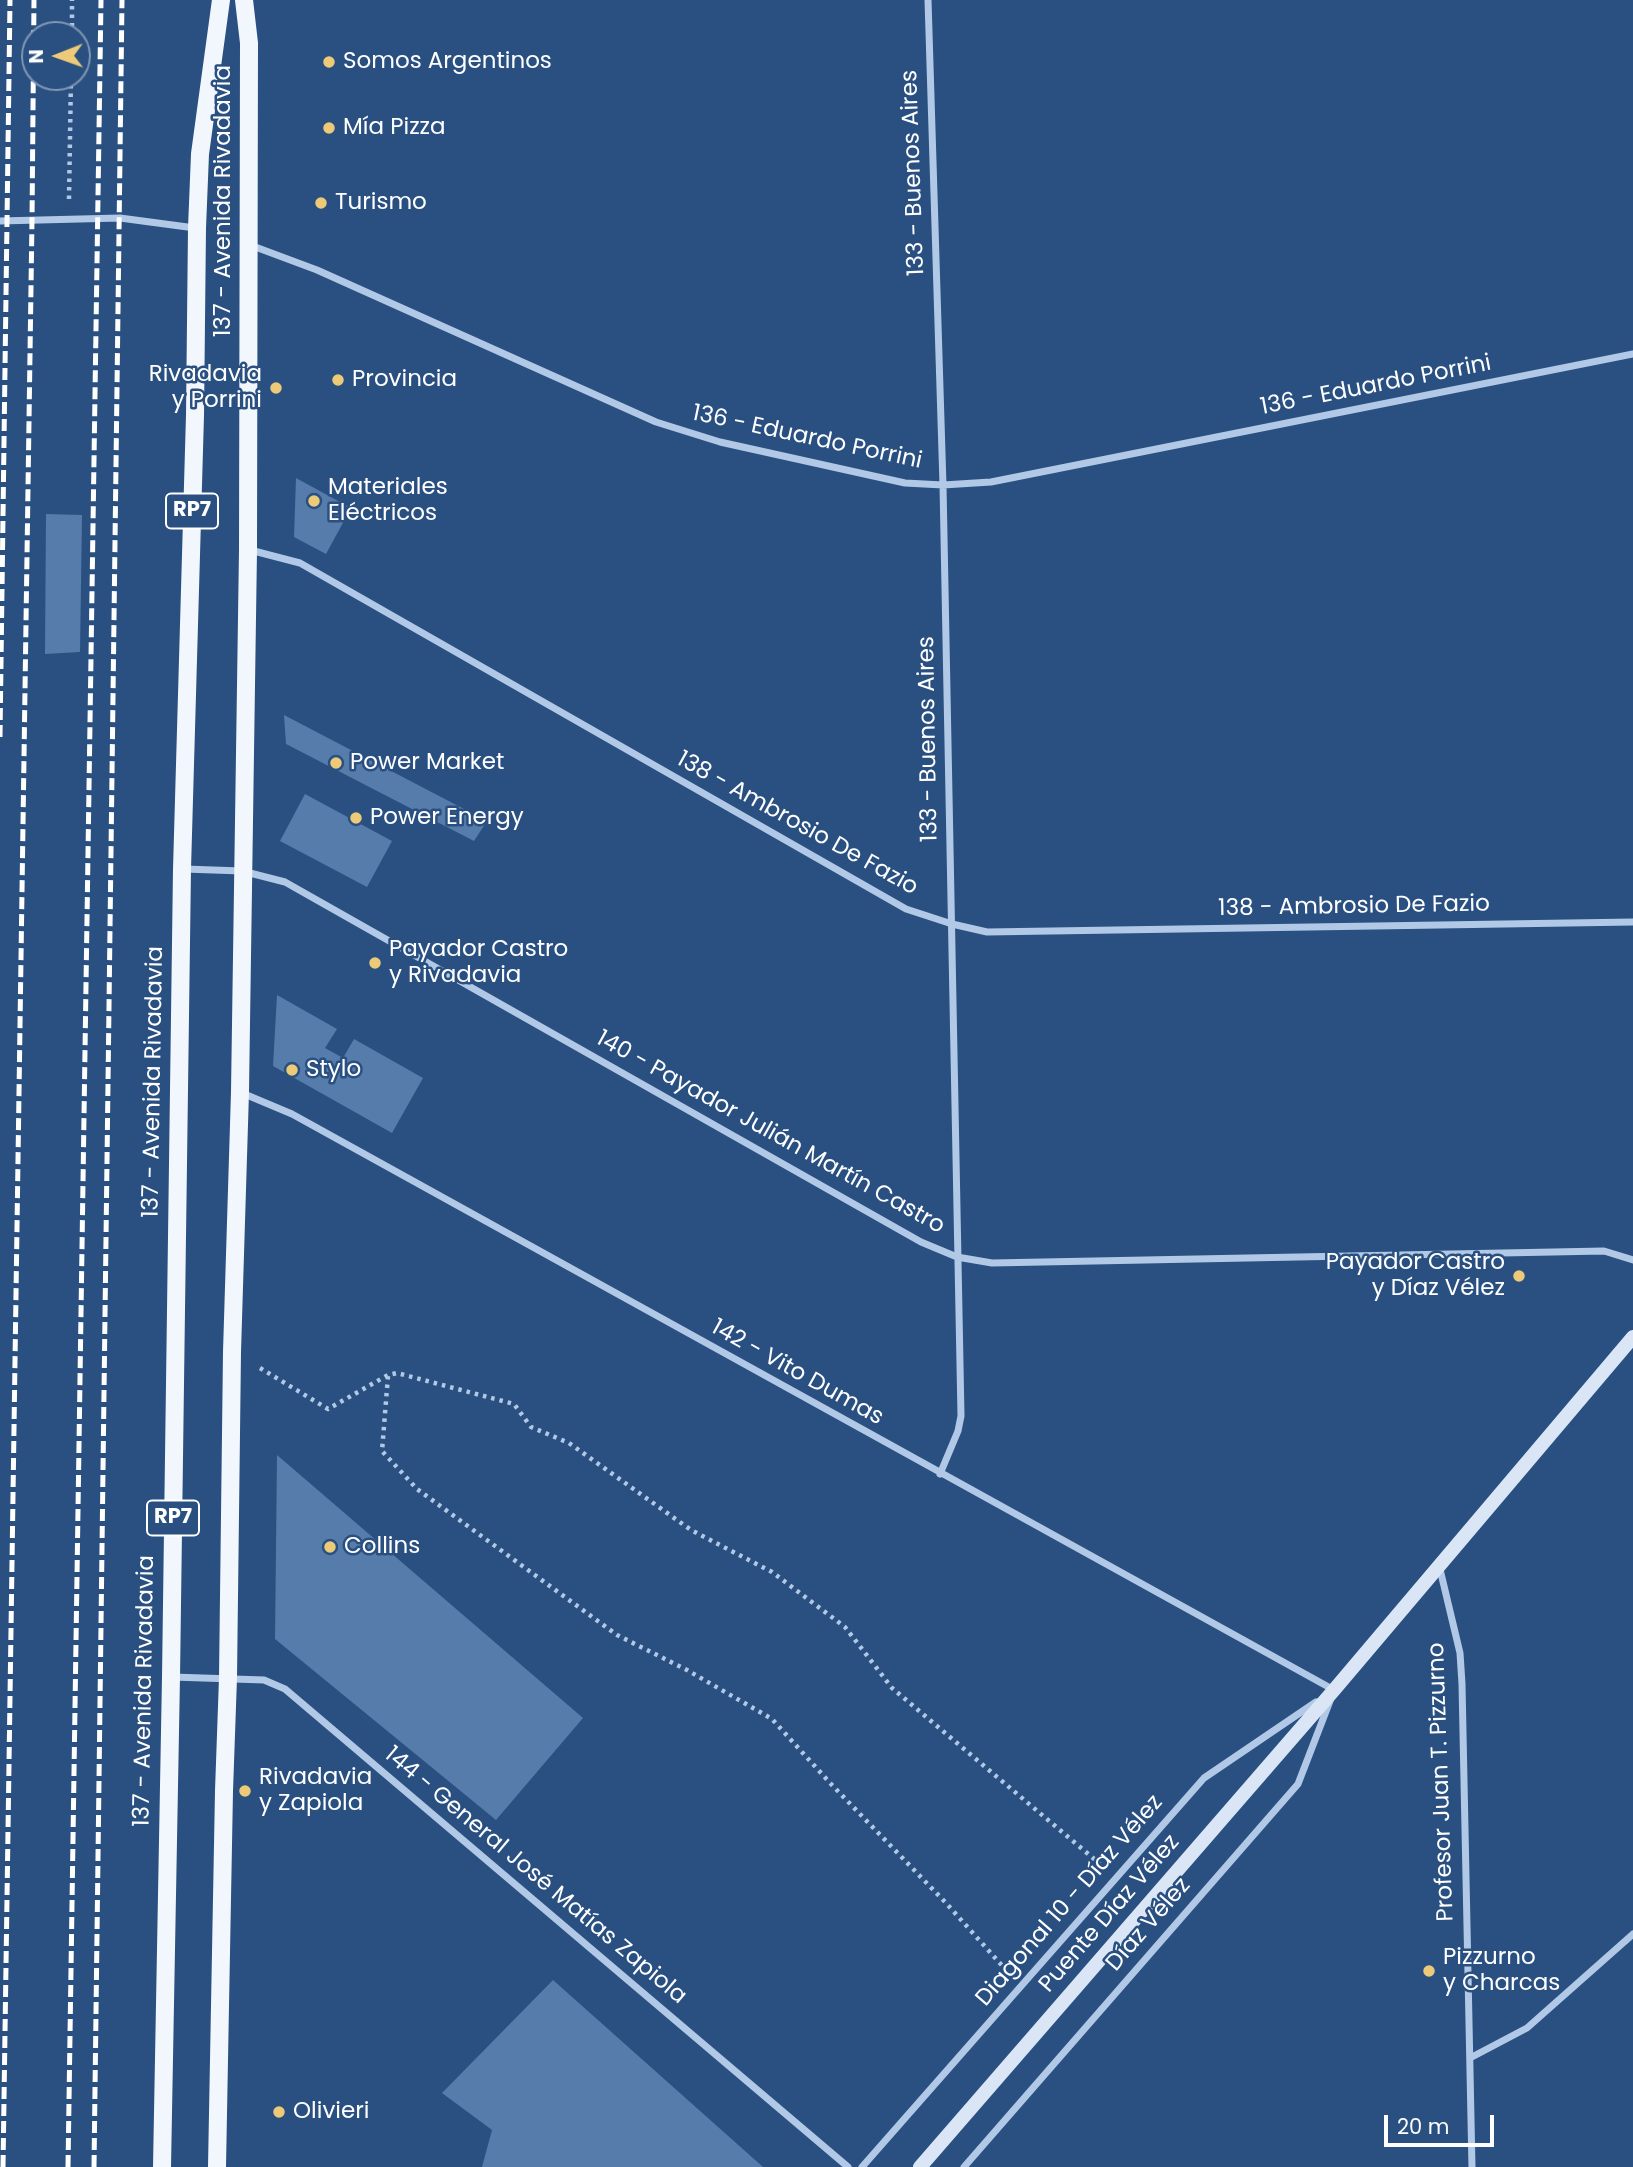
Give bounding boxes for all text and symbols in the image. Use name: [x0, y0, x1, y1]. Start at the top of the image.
north arrow: [21, 21, 91, 91]
place label: Somos Argentinos: [343, 48, 552, 76]
text: N: [23, 49, 50, 64]
marker: Somos Argentinos: [321, 54, 337, 70]
street label: 137 - Avenida Rivadavia: [210, 65, 238, 337]
street label: 133 - Buenos Aires: [897, 70, 931, 276]
place label: Mía Pizza: [343, 114, 446, 142]
marker: Mía Pizza: [321, 120, 337, 136]
place label: Turismo: [335, 189, 427, 217]
marker: Turismo: [313, 195, 329, 211]
street label: 136 - Eduardo Porrini: [1258, 350, 1494, 422]
place label: Rivadavia y Porrini: [149, 361, 262, 415]
place label: Provincia: [352, 366, 457, 394]
marker: Provincia: [330, 372, 346, 388]
marker: Rivadavia y Porrini: [268, 380, 284, 396]
street label: 136 - Eduardo Porrini: [690, 400, 924, 476]
place label: Materiales Eléctricos: [328, 474, 448, 528]
marker: Materiales Eléctricos: [306, 493, 322, 509]
road number: RP7: [166, 494, 218, 528]
street label: 133 - Buenos Aires: [913, 636, 945, 842]
street label: 138 - Ambrosio De Fazio: [672, 746, 922, 902]
place label: Power Market: [350, 749, 504, 777]
marker: Power Market: [328, 755, 344, 771]
place label: Power Energy: [370, 804, 524, 832]
marker: Power Energy: [348, 810, 364, 826]
street label: 138 - Ambrosio De Fazio: [1218, 891, 1490, 923]
place label: Payador Castro y Rivadavia: [389, 936, 568, 990]
street label: 137 - Avenida Rivadavia: [138, 946, 170, 1218]
marker: Payador Castro y Rivadavia: [367, 955, 383, 971]
street label: 140 - Payador Julián Martín Castro: [591, 1025, 949, 1241]
place label: Stylo: [306, 1056, 361, 1084]
marker: Stylo: [284, 1062, 300, 1078]
place label: Payador Castro y Díaz Vélez: [1326, 1249, 1505, 1303]
marker: Payador Castro y Díaz Vélez: [1511, 1268, 1527, 1284]
street label: 142 - Vito Dumas: [706, 1314, 888, 1432]
road number: RP7: [147, 1500, 199, 1536]
place label: Collins: [344, 1533, 420, 1561]
marker: Collins: [322, 1539, 338, 1555]
street label: 137 - Avenida Rivadavia: [129, 1555, 161, 1827]
street label: Profesor Juan T. Pizzurno: [1423, 1642, 1461, 1922]
street label: 144 - General José Matías Zapiola: [378, 1741, 692, 2011]
place label: Rivadavia y Zapiola: [259, 1764, 372, 1818]
marker: Rivadavia y Zapiola: [237, 1783, 253, 1799]
street label: Diagonal 10 - Díaz Vélez: [971, 1790, 1169, 2012]
street label: Puente Díaz Vélez: [1034, 1829, 1186, 1999]
street label: Díaz Vélez: [1101, 1873, 1197, 1977]
place label: Pizzurno y Charcas: [1443, 1944, 1560, 1998]
marker: Pizzurno y Charcas: [1421, 1963, 1437, 1979]
place label: Olivieri: [293, 2098, 369, 2126]
scale bar: [1388, 2100, 1498, 2144]
marker: Olivieri: [271, 2104, 287, 2120]
text: 20 m: [1397, 2112, 1450, 2141]

